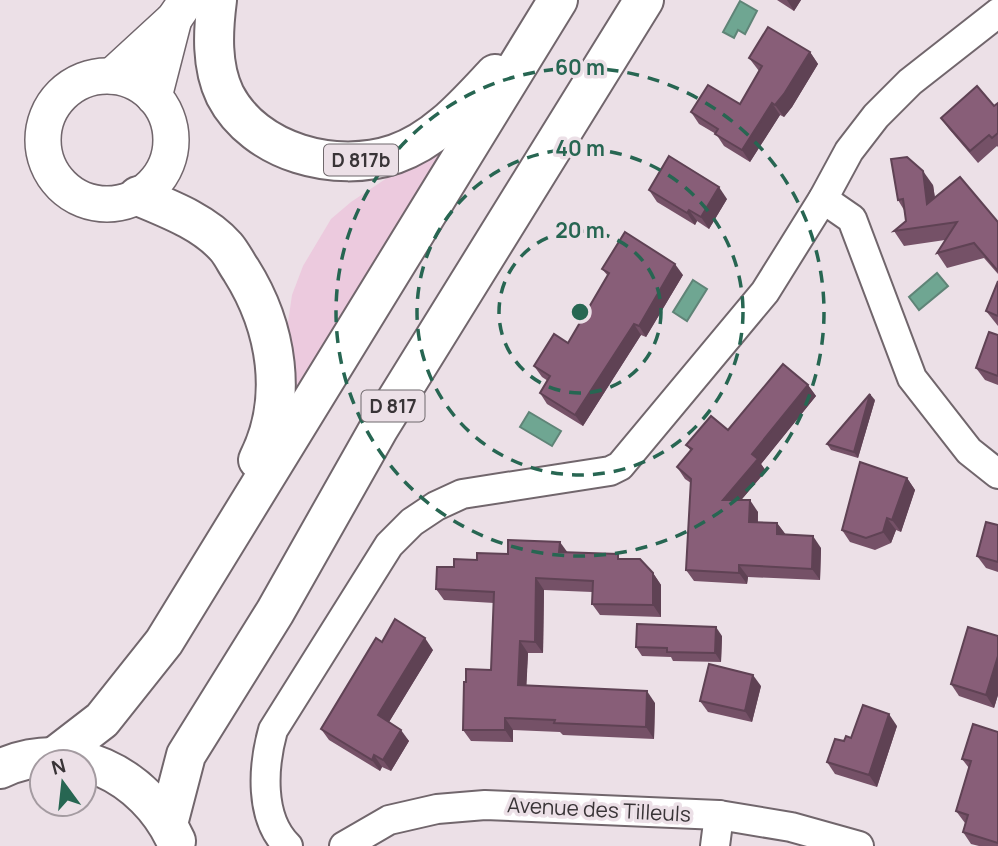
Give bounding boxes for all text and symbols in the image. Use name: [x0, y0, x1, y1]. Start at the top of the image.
text: 60 m: [555, 53, 605, 81]
text: 40 m: [555, 134, 605, 162]
road number: D 817b: [324, 144, 398, 176]
text: 20 m: [555, 216, 605, 244]
centre of rings: [568, 300, 592, 324]
road number: D 817: [362, 390, 424, 422]
north arrow: [28, 748, 98, 818]
text: N: [49, 752, 69, 781]
street label: Avenue des Tilleuls: [506, 790, 692, 828]

